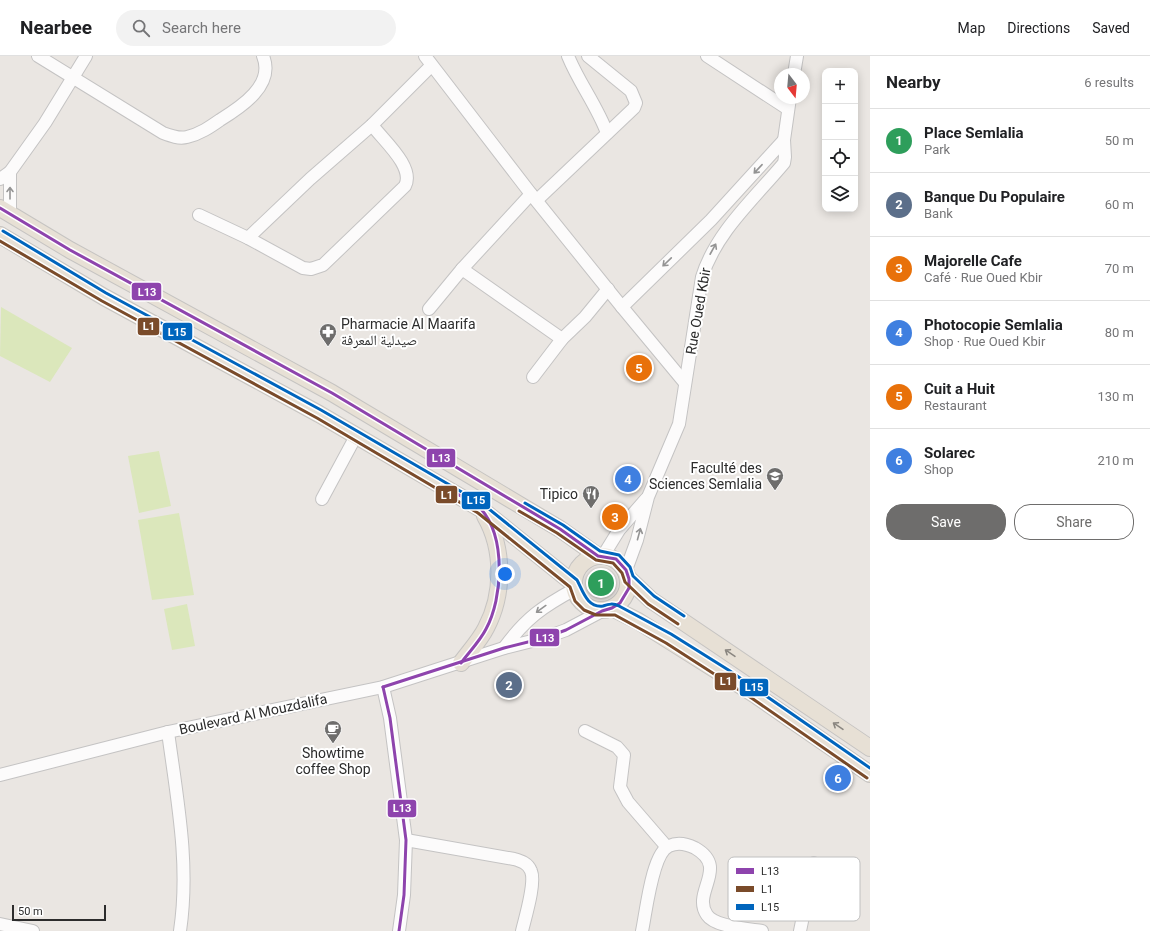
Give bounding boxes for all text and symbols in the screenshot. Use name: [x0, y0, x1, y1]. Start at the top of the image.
search box: [116, 10, 396, 46]
text: Nearbee: [20, 16, 92, 39]
icon: search: [130, 17, 152, 39]
text: Search here: [162, 19, 241, 37]
text: Map: [958, 20, 985, 36]
text: Directions: [1007, 20, 1070, 36]
text: Saved: [1092, 20, 1130, 36]
north arrow: [774, 68, 810, 104]
map controls: [822, 68, 858, 212]
button: +: [822, 68, 858, 104]
text: Nearby: [886, 72, 941, 92]
text: 6 results: [1084, 75, 1134, 90]
button: −: [822, 104, 858, 140]
text: Place Semlalia: [924, 124, 1024, 142]
text: 1: [895, 133, 903, 148]
text: 50 m: [1105, 133, 1134, 148]
button: locate: [822, 140, 858, 176]
text: Park: [924, 142, 950, 157]
one-way arrow: [754, 163, 763, 173]
button: layers: [822, 176, 858, 212]
one-way arrow: [6, 187, 14, 200]
text: Banque Du Populaire: [924, 188, 1065, 206]
text: 2: [895, 197, 903, 212]
text: 60 m: [1105, 197, 1134, 212]
text: Bank: [924, 206, 953, 221]
one-way arrow: [709, 243, 717, 255]
text: Majorelle Cafe: [924, 252, 1022, 270]
one-way arrow: [662, 257, 672, 267]
text: 3: [895, 261, 903, 276]
text: 70 m: [1105, 261, 1134, 276]
street label: Rue Oued Kbir: [682, 266, 714, 356]
text: Café · Rue Oued Kbir: [924, 270, 1043, 285]
line badge: L13: [131, 282, 162, 301]
text: L13: [138, 286, 156, 299]
place label: Pharmacie Al Maarifa صيدلية المعرفة: [341, 316, 476, 349]
text: Photocopie Semlalia: [924, 316, 1063, 334]
line badge: L1: [137, 317, 160, 336]
text: L1: [143, 320, 155, 333]
line badge: L15: [162, 322, 193, 341]
pharmacy icon: Pharmacie Al Maarifa صيدلية المعرفة: [318, 322, 338, 347]
text: 4: [895, 325, 903, 340]
text: 80 m: [1105, 325, 1134, 340]
text: L15: [168, 326, 186, 339]
text: Shop · Rue Oued Kbir: [924, 334, 1045, 349]
pin: 5: [626, 353, 652, 383]
text: Cuit a Huit: [924, 380, 995, 398]
text: 5: [895, 389, 903, 404]
text: 130 m: [1097, 389, 1134, 404]
text: Restaurant: [924, 398, 987, 413]
text: Solarec: [924, 444, 975, 462]
line badge: L13: [426, 448, 456, 468]
text: L13: [432, 452, 450, 465]
text: 6: [895, 453, 903, 468]
text: 210 m: [1097, 453, 1134, 468]
place label: Faculté des Sciences Semlalia: [649, 460, 762, 492]
text: Shop: [924, 462, 954, 477]
pin: 4: [615, 464, 641, 494]
school or university icon: Faculté des Sciences Semlalia: [765, 466, 785, 491]
restaurant icon: Tipico: [581, 484, 601, 509]
line badge: L1: [435, 485, 458, 504]
place label: Tipico: [540, 486, 578, 502]
text: L1: [441, 489, 453, 502]
line badge: L15: [461, 491, 491, 510]
text: L15: [467, 494, 485, 507]
pin: 3: [602, 502, 628, 532]
button: Save: [886, 504, 1006, 540]
button: Share: [1014, 504, 1134, 540]
one-way arrow: [635, 527, 643, 540]
your location: [495, 564, 515, 584]
pin: 1: [588, 568, 614, 598]
one-way arrow: [536, 605, 547, 613]
line badge: L13: [529, 628, 560, 647]
text: L13: [536, 632, 554, 645]
one-way arrow: [725, 649, 736, 657]
pin: 2: [496, 670, 522, 700]
line badge: L1: [714, 672, 737, 691]
text: L1: [720, 675, 732, 688]
line badge: L15: [739, 678, 769, 697]
text: L15: [745, 681, 763, 694]
street label: Boulevard Al Mouzdalifa: [177, 690, 329, 738]
cafe icon: Showtime coffee Shop: [323, 719, 343, 744]
one-way arrow: [832, 722, 843, 730]
place label: Showtime coffee Shop: [295, 745, 371, 777]
pin: 6: [825, 763, 851, 793]
line badge: L13: [387, 799, 417, 818]
text: L13: [393, 802, 411, 815]
legend: [728, 857, 860, 921]
text: L13: [761, 865, 779, 878]
text: L1: [761, 883, 773, 896]
text: L15: [761, 901, 779, 914]
scale bar: [12, 903, 106, 922]
text: 50 m: [18, 905, 43, 918]

